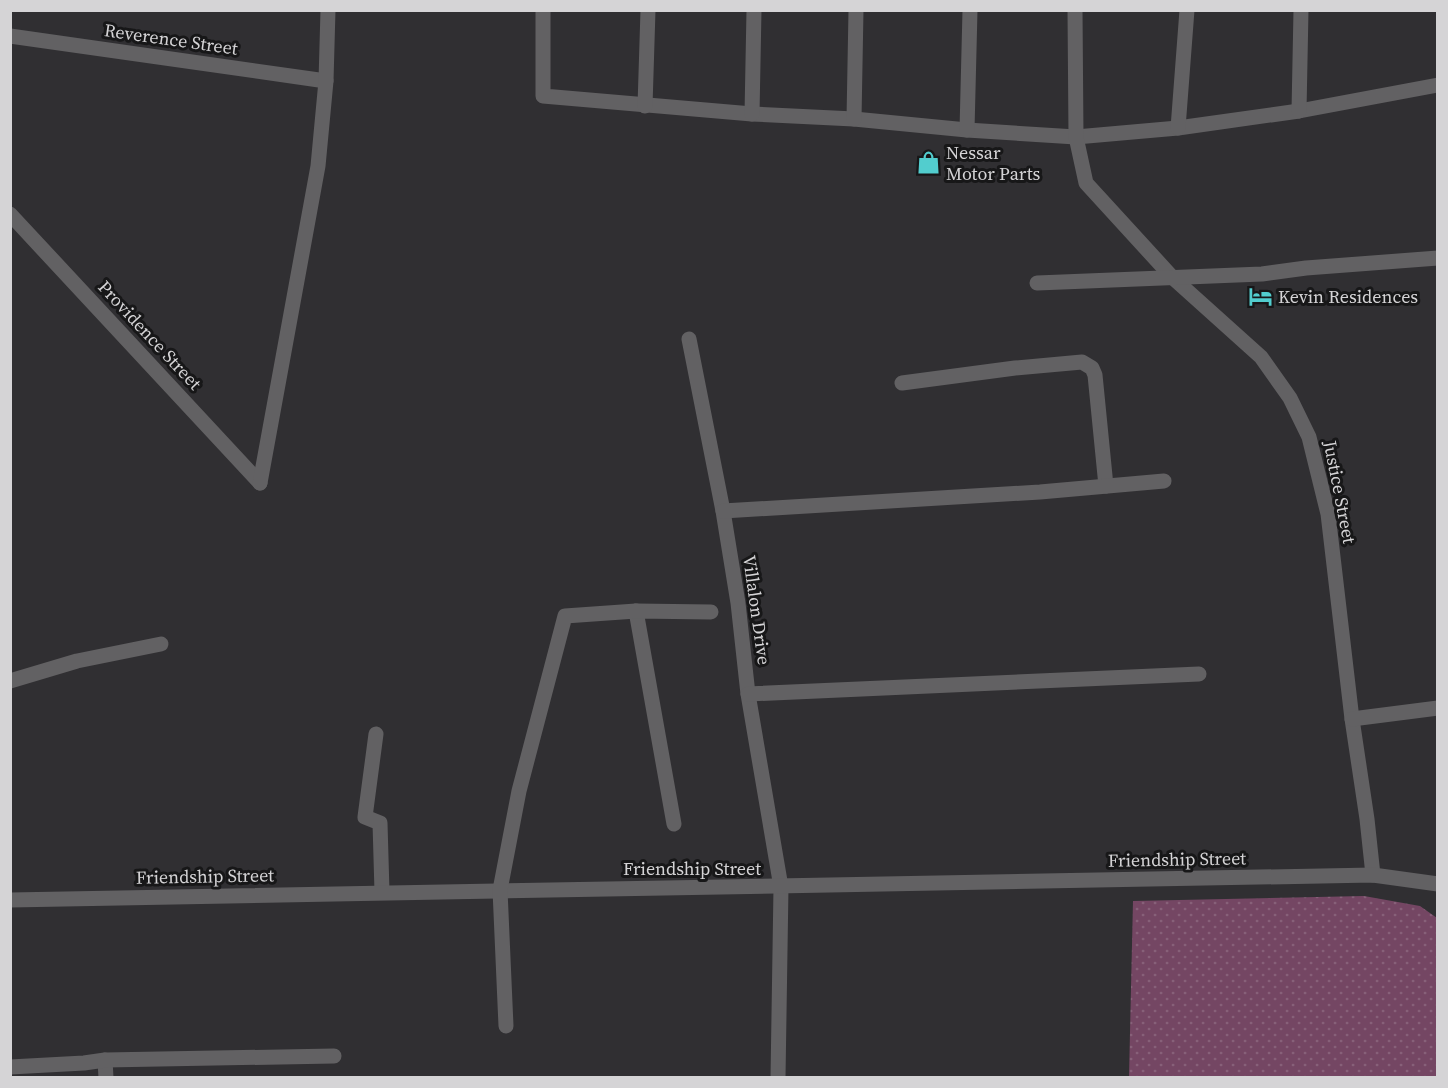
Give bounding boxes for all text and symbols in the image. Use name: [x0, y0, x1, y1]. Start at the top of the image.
street label: Reverence Street: [103, 17, 240, 61]
place label: Nessar Motor Parts: [946, 140, 1041, 186]
shop icon: Nessar Motor Parts: [915, 149, 941, 175]
street label: Providence Street: [93, 275, 207, 395]
hotel icon: Kevin Residences: [1247, 283, 1273, 309]
place label: Kevin Residences: [1278, 284, 1418, 309]
street label: Justice Street: [1318, 437, 1362, 546]
street label: Villalon Drive: [737, 554, 777, 666]
street label: Friendship Street: [1108, 845, 1246, 873]
street label: Friendship Street: [623, 856, 761, 881]
street label: Friendship Street: [136, 862, 274, 890]

